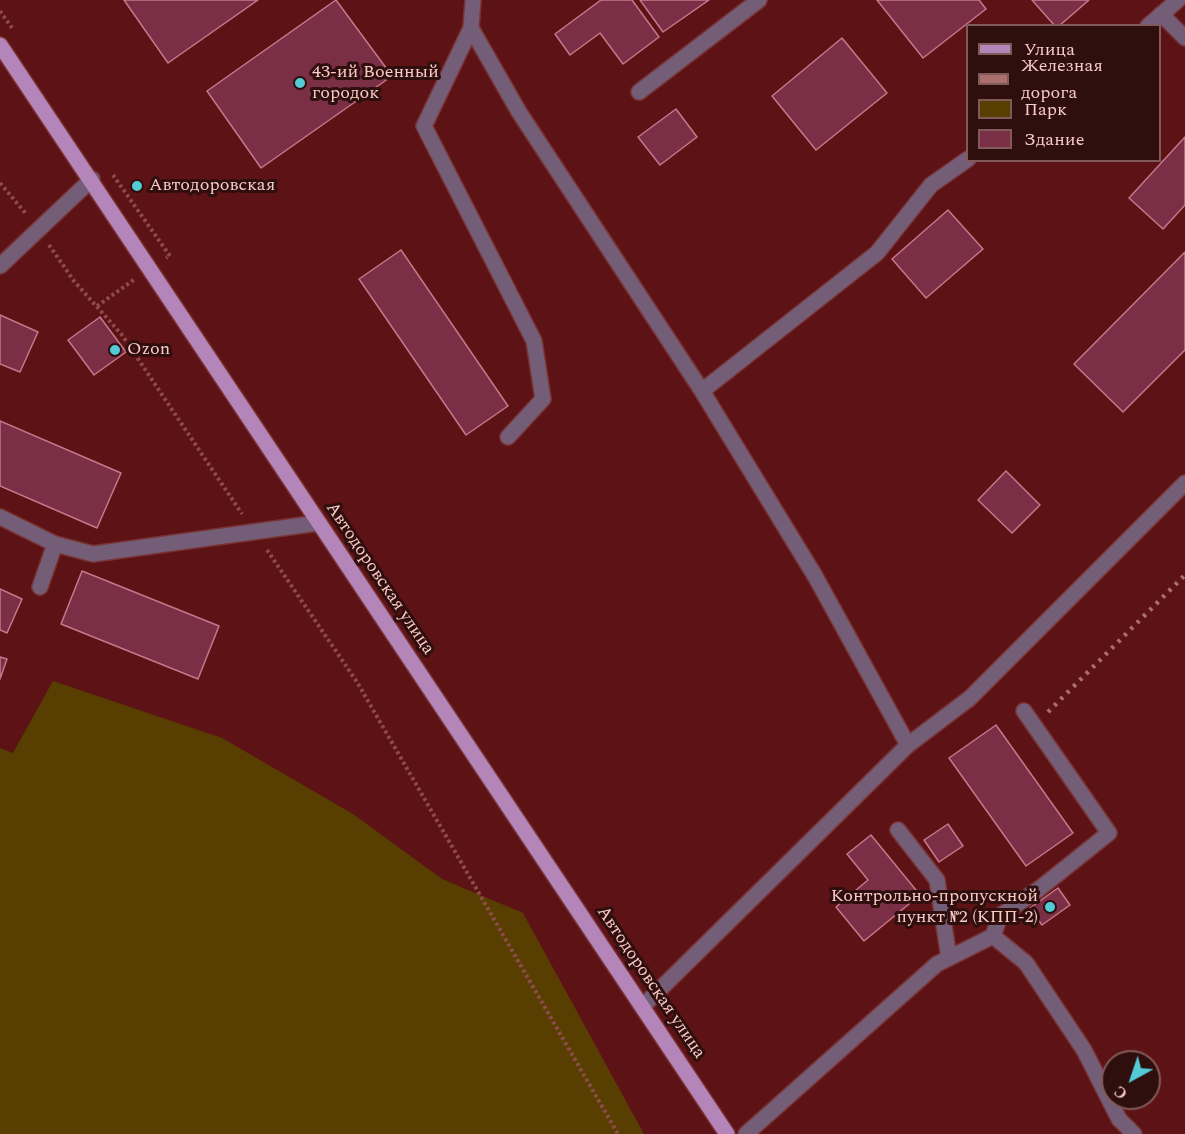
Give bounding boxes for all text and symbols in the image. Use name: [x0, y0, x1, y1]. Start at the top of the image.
legend: [966, 24, 1161, 162]
text: Улица: [1024, 36, 1075, 63]
text: Железная дорога: [1021, 52, 1103, 106]
place label: 43-ий Военный городок: [312, 62, 439, 104]
marker: 43-ий Военный городок: [293, 76, 307, 90]
text: Парк: [1024, 96, 1067, 123]
text: Здание: [1024, 126, 1084, 153]
place label: Автодоровская: [149, 175, 275, 197]
marker: Автодоровская: [130, 179, 144, 193]
place label: Ozon: [127, 339, 170, 361]
marker: Ozon: [108, 343, 122, 357]
street label: Автодоровская улица: [320, 499, 438, 659]
place label: Контрольно-пропускной пункт №2 (КПП-2): [831, 886, 1038, 928]
marker: Контрольно-пропускной пункт №2 (КПП-2): [1043, 900, 1057, 914]
street label: Автодоровская улица: [591, 903, 709, 1063]
north arrow: [1101, 1050, 1161, 1110]
text: С: [1109, 1079, 1133, 1105]

